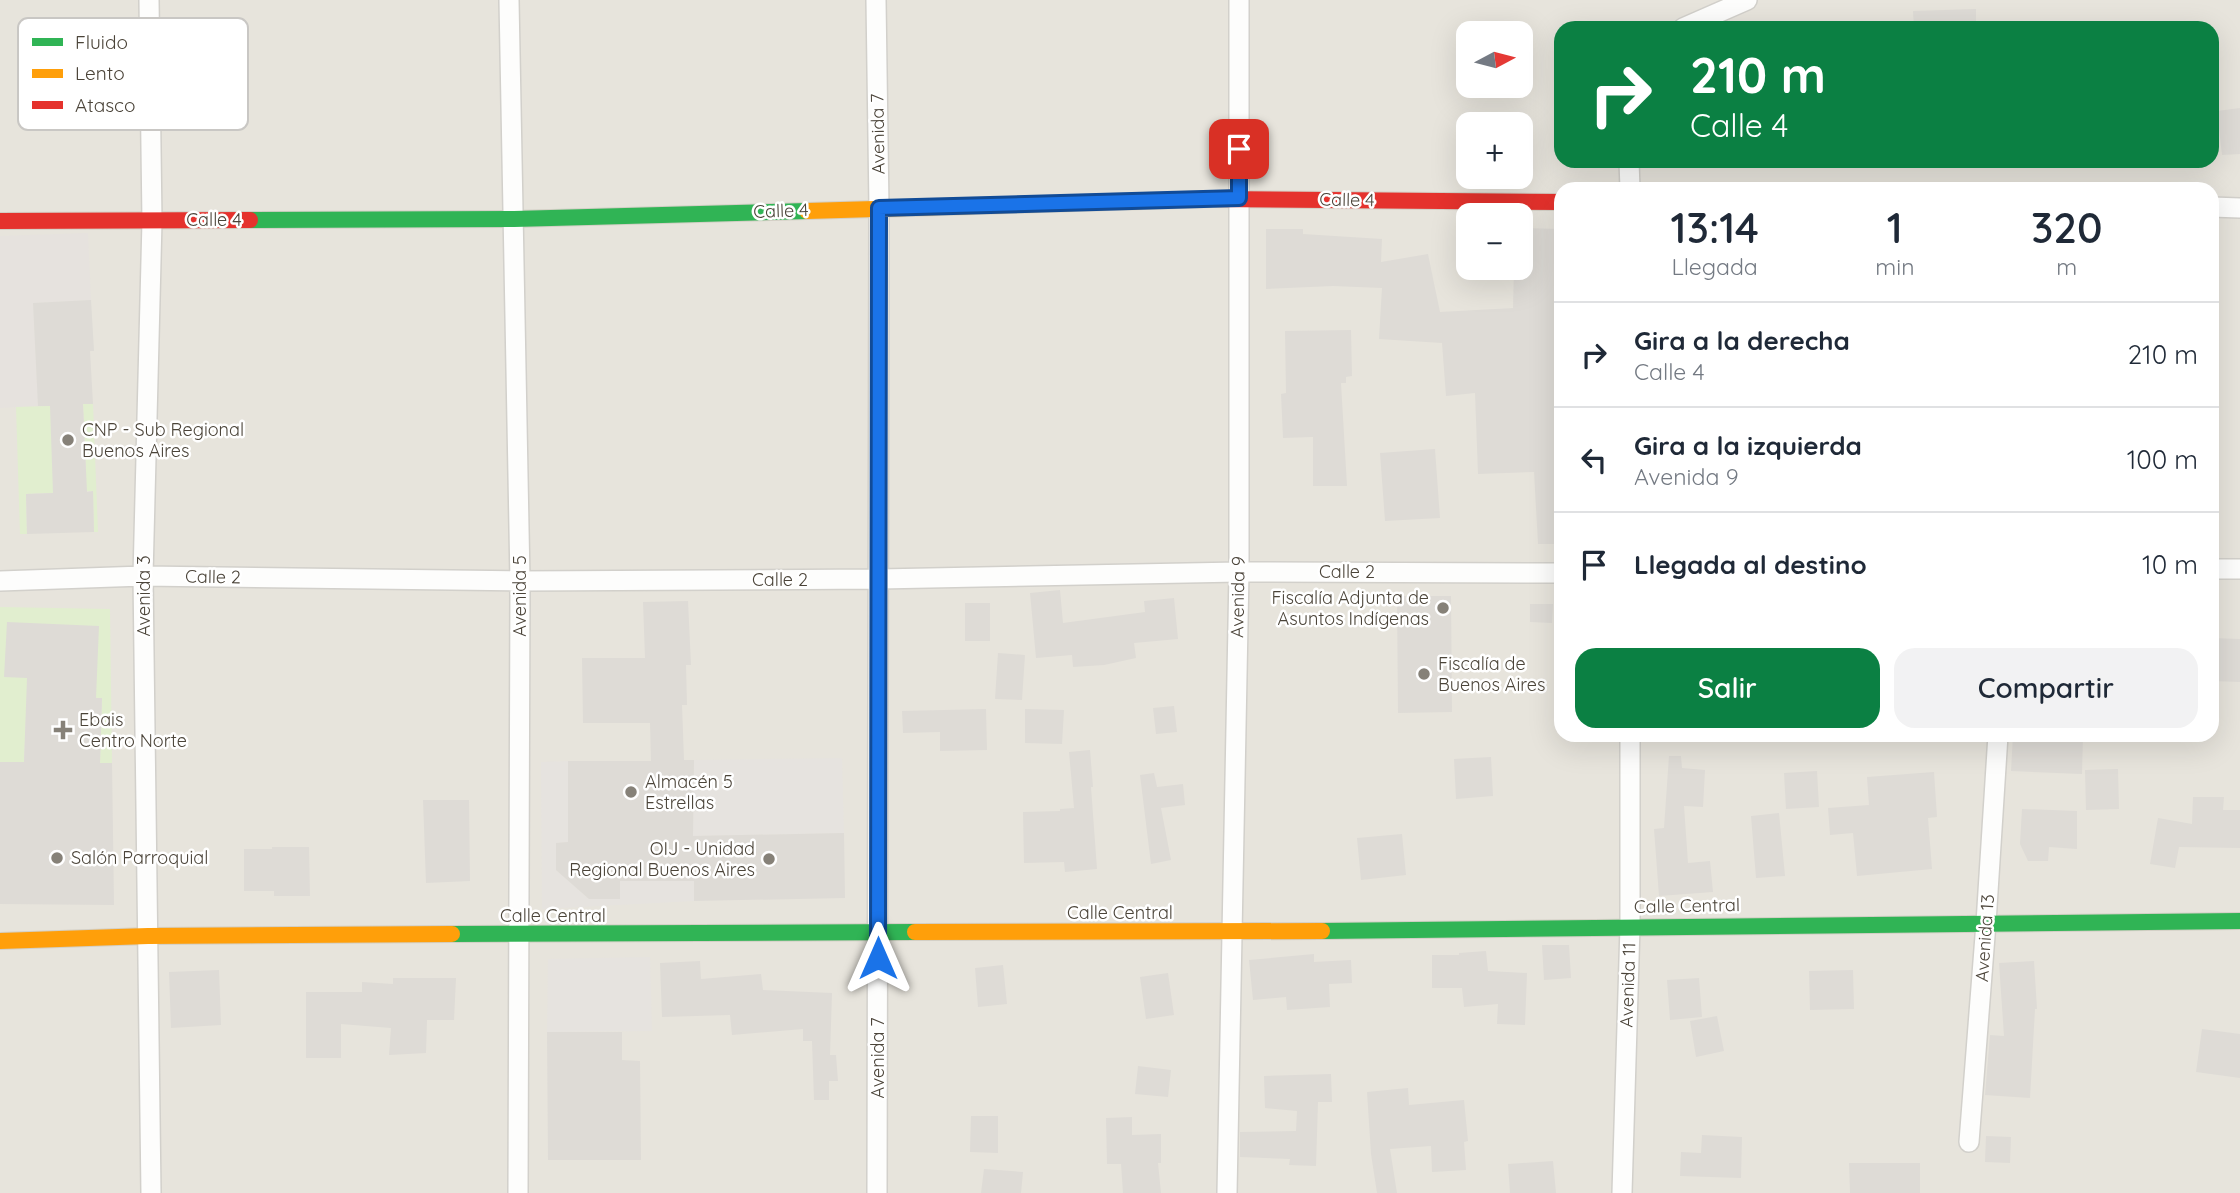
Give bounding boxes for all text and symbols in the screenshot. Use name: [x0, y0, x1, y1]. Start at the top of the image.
legend: [18, 18, 248, 130]
north arrow: [1456, 21, 1533, 98]
map controls: [1456, 21, 1533, 280]
text: Fluido: [75, 30, 128, 54]
text: 210 m: [1690, 44, 1826, 105]
icon: right: [1575, 49, 1666, 140]
text: Lento: [75, 61, 125, 85]
text: Atasco: [75, 93, 135, 117]
street label: Avenida 7: [865, 93, 890, 175]
text: Calle 4: [1690, 105, 1788, 145]
button: +: [1456, 112, 1533, 189]
pin: [1209, 119, 1269, 179]
icon: arrive: [1220, 130, 1258, 168]
street label: Calle 4: [1319, 188, 1375, 211]
street label: Calle 4: [753, 198, 809, 223]
text: 13:14: [1670, 201, 1759, 254]
text: 1: [1887, 201, 1903, 254]
text: 320: [2031, 201, 2103, 254]
button: −: [1456, 203, 1533, 280]
street label: Calle 4: [186, 208, 242, 231]
text: Llegada: [1672, 252, 1758, 281]
text: min: [1875, 252, 1915, 281]
text: m: [2056, 252, 2077, 281]
text: Gira a la derecha: [1634, 324, 1850, 357]
icon: right: [1575, 336, 1613, 374]
text: 210 m: [2128, 338, 2198, 371]
text: Calle 4: [1634, 357, 1705, 386]
place label: CNP - Sub Regional Buenos Aires: [82, 418, 244, 462]
text: Gira a la izquierda: [1634, 429, 1862, 462]
marker: CNP - Sub Regional Buenos Aires: [60, 432, 76, 448]
icon: left: [1575, 441, 1613, 479]
text: 100 m: [2127, 443, 2198, 476]
text: Avenida 9: [1634, 462, 1739, 491]
icon: arrive: [1575, 546, 1613, 584]
text: Llegada al destino: [1634, 548, 1867, 581]
text: 10 m: [2142, 548, 2198, 581]
street label: Avenida 3: [132, 555, 155, 637]
street label: Avenida 5: [508, 555, 531, 637]
street label: Avenida 9: [1225, 556, 1250, 638]
street label: Calle 2: [1319, 560, 1375, 583]
street label: Calle 2: [185, 565, 241, 588]
street label: Calle 2: [752, 568, 808, 591]
place label: Fiscalía Adjunta de Asuntos Indígenas: [1271, 586, 1429, 630]
marker: Fiscalía Adjunta de Asuntos Indígenas: [1435, 600, 1451, 616]
button: Salir: [1575, 648, 1880, 728]
button: Compartir: [1894, 648, 2198, 728]
place label: Fiscalía de Buenos Aires: [1438, 652, 1545, 696]
marker: Fiscalía de Buenos Aires: [1416, 666, 1432, 682]
place label: Ebais Centro Norte: [79, 708, 187, 752]
marker: Ebais Centro Norte: [53, 720, 73, 740]
place label: Almacén 5 Estrellas: [645, 770, 733, 814]
marker: Almacén 5 Estrellas: [623, 784, 639, 800]
place label: OIJ - Unidad Regional Buenos Aires: [569, 837, 755, 881]
place label: Salón Parroquial: [71, 846, 208, 869]
marker: Salón Parroquial: [49, 850, 65, 866]
marker: OIJ - Unidad Regional Buenos Aires: [761, 851, 777, 867]
street label: Calle Central: [1634, 893, 1740, 918]
street label: Avenida 13: [1970, 893, 1999, 983]
street label: Calle Central: [1067, 901, 1173, 924]
street label: Calle Central: [500, 904, 606, 927]
position arrow: [841, 921, 915, 995]
street label: Avenida 11: [1615, 942, 1640, 1028]
street label: Avenida 7: [866, 1018, 889, 1098]

